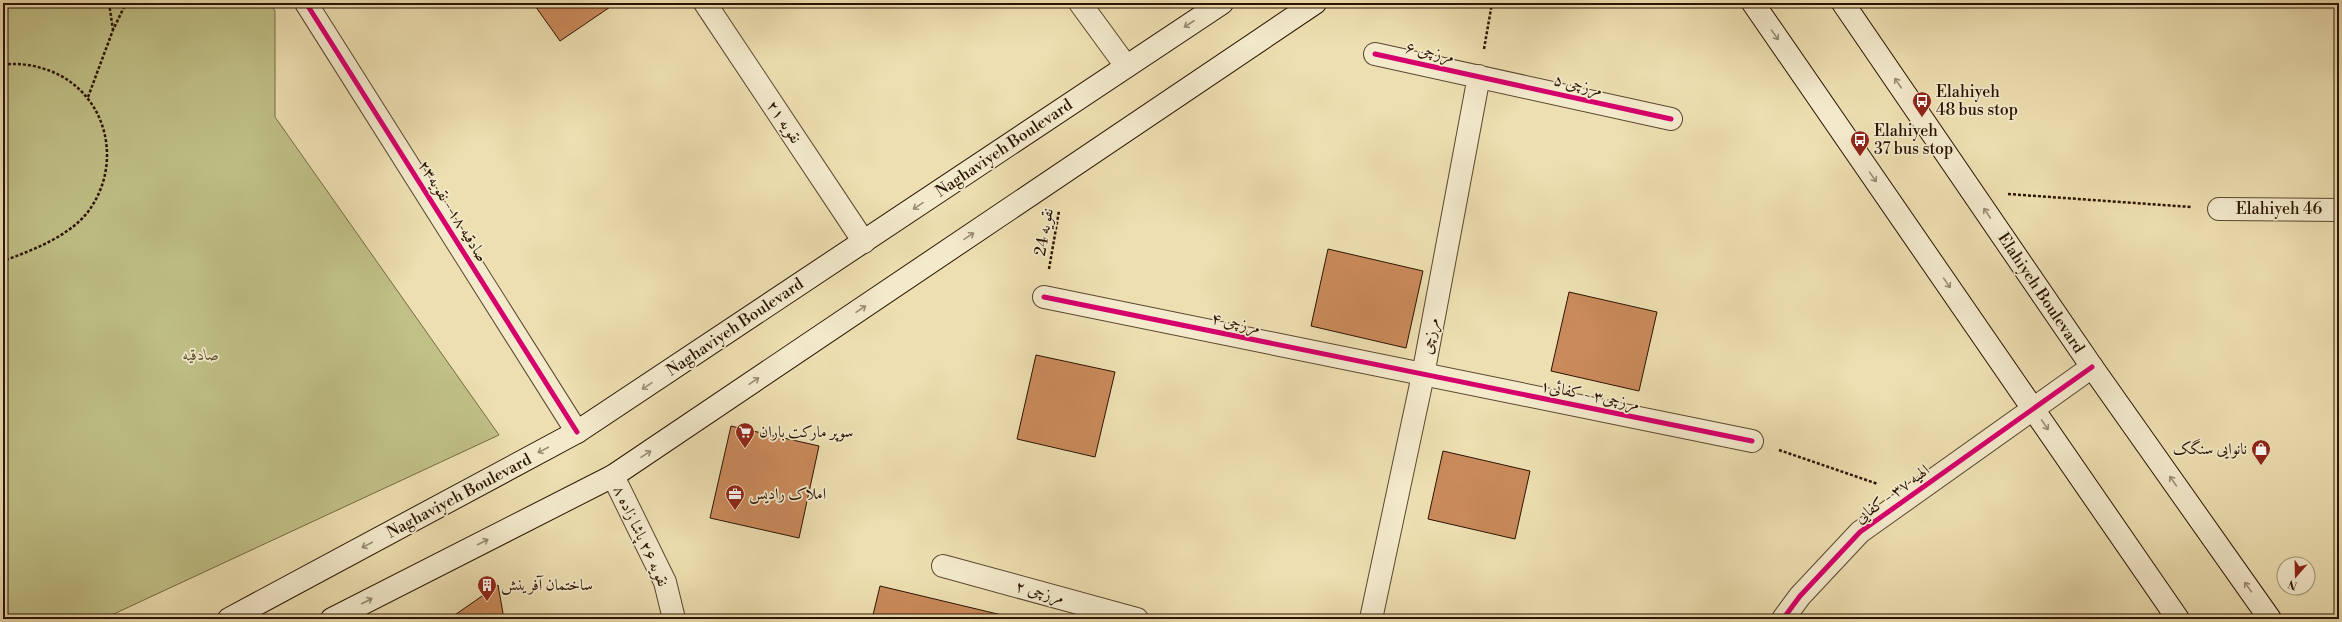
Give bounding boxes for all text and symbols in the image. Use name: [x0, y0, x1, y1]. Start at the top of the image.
one-way arrow: [1183, 21, 1195, 29]
one-way arrow: [1771, 29, 1779, 40]
street label: مرزچی ۶: [1403, 37, 1456, 68]
street label: مرزچی ۵: [1551, 70, 1604, 101]
one-way arrow: [1894, 77, 1902, 88]
place label: Elahiyeh 48 bus stop: [1936, 82, 2018, 120]
bus stop icon: Elahiyeh 48 bus stop: [1911, 90, 1933, 118]
street label: Naghaviyeh Boulevard: [932, 95, 1076, 201]
street label: نقویه ۲۱: [762, 97, 806, 147]
place label: Elahiyeh 37 bus stop: [1874, 121, 1953, 159]
bus stop icon: Elahiyeh 37 bus stop: [1849, 129, 1871, 157]
street label: صادقیه ۱۸ - نقویه۲۳: [414, 156, 492, 266]
one-way arrow: [1869, 171, 1877, 182]
street label: Elahiyeh 46: [2236, 199, 2322, 219]
one-way arrow: [913, 202, 924, 210]
street label: نقویه 24: [1030, 207, 1058, 257]
one-way arrow: [1983, 208, 1991, 219]
street label: Elahiyeh Boulevard: [1993, 229, 2089, 357]
one-way arrow: [963, 232, 974, 240]
street label: Naghaviyeh Boulevard: [663, 274, 807, 380]
one-way arrow: [1943, 278, 1951, 289]
one-way arrow: [856, 305, 867, 313]
street label: مرزچی ۴: [1209, 308, 1262, 339]
street label: مرزچی: [1417, 316, 1444, 356]
park label: صادقیه: [183, 345, 219, 365]
street label: مرزچی۳ - کفائی۱: [1539, 376, 1641, 415]
one-way arrow: [748, 377, 759, 385]
one-way arrow: [641, 382, 652, 390]
one-way arrow: [2041, 419, 2049, 430]
supermarket icon: سوپر مارکت باران: [734, 421, 756, 449]
place label: سوپر مارکت باران: [759, 422, 853, 442]
place label: نانوایی سنگک: [2173, 438, 2247, 459]
shop icon: نانوایی سنگک: [2250, 438, 2272, 466]
one-way arrow: [537, 447, 549, 455]
street label: Naghaviyeh Boulevard: [383, 449, 535, 543]
one-way arrow: [640, 450, 651, 458]
street label: الهیه ۳۷ - کفایی: [1851, 460, 1933, 528]
one-way arrow: [2169, 476, 2177, 487]
street label: نقویه ۲۶ پاشا زاده ۸: [608, 482, 673, 590]
office icon: املاک رادیس: [724, 483, 746, 511]
place label: املاک رادیس: [749, 484, 826, 504]
one-way arrow: [476, 538, 488, 546]
one-way arrow: [361, 542, 373, 549]
north arrow: [2276, 556, 2316, 596]
building icon: ساختمان آفرینش: [476, 574, 498, 602]
place label: ساختمان آفرینش: [501, 575, 593, 595]
street label: مرزچی ۲: [1013, 576, 1067, 609]
text: N: [2286, 576, 2299, 593]
one-way arrow: [2244, 582, 2252, 593]
one-way arrow: [361, 597, 373, 604]

